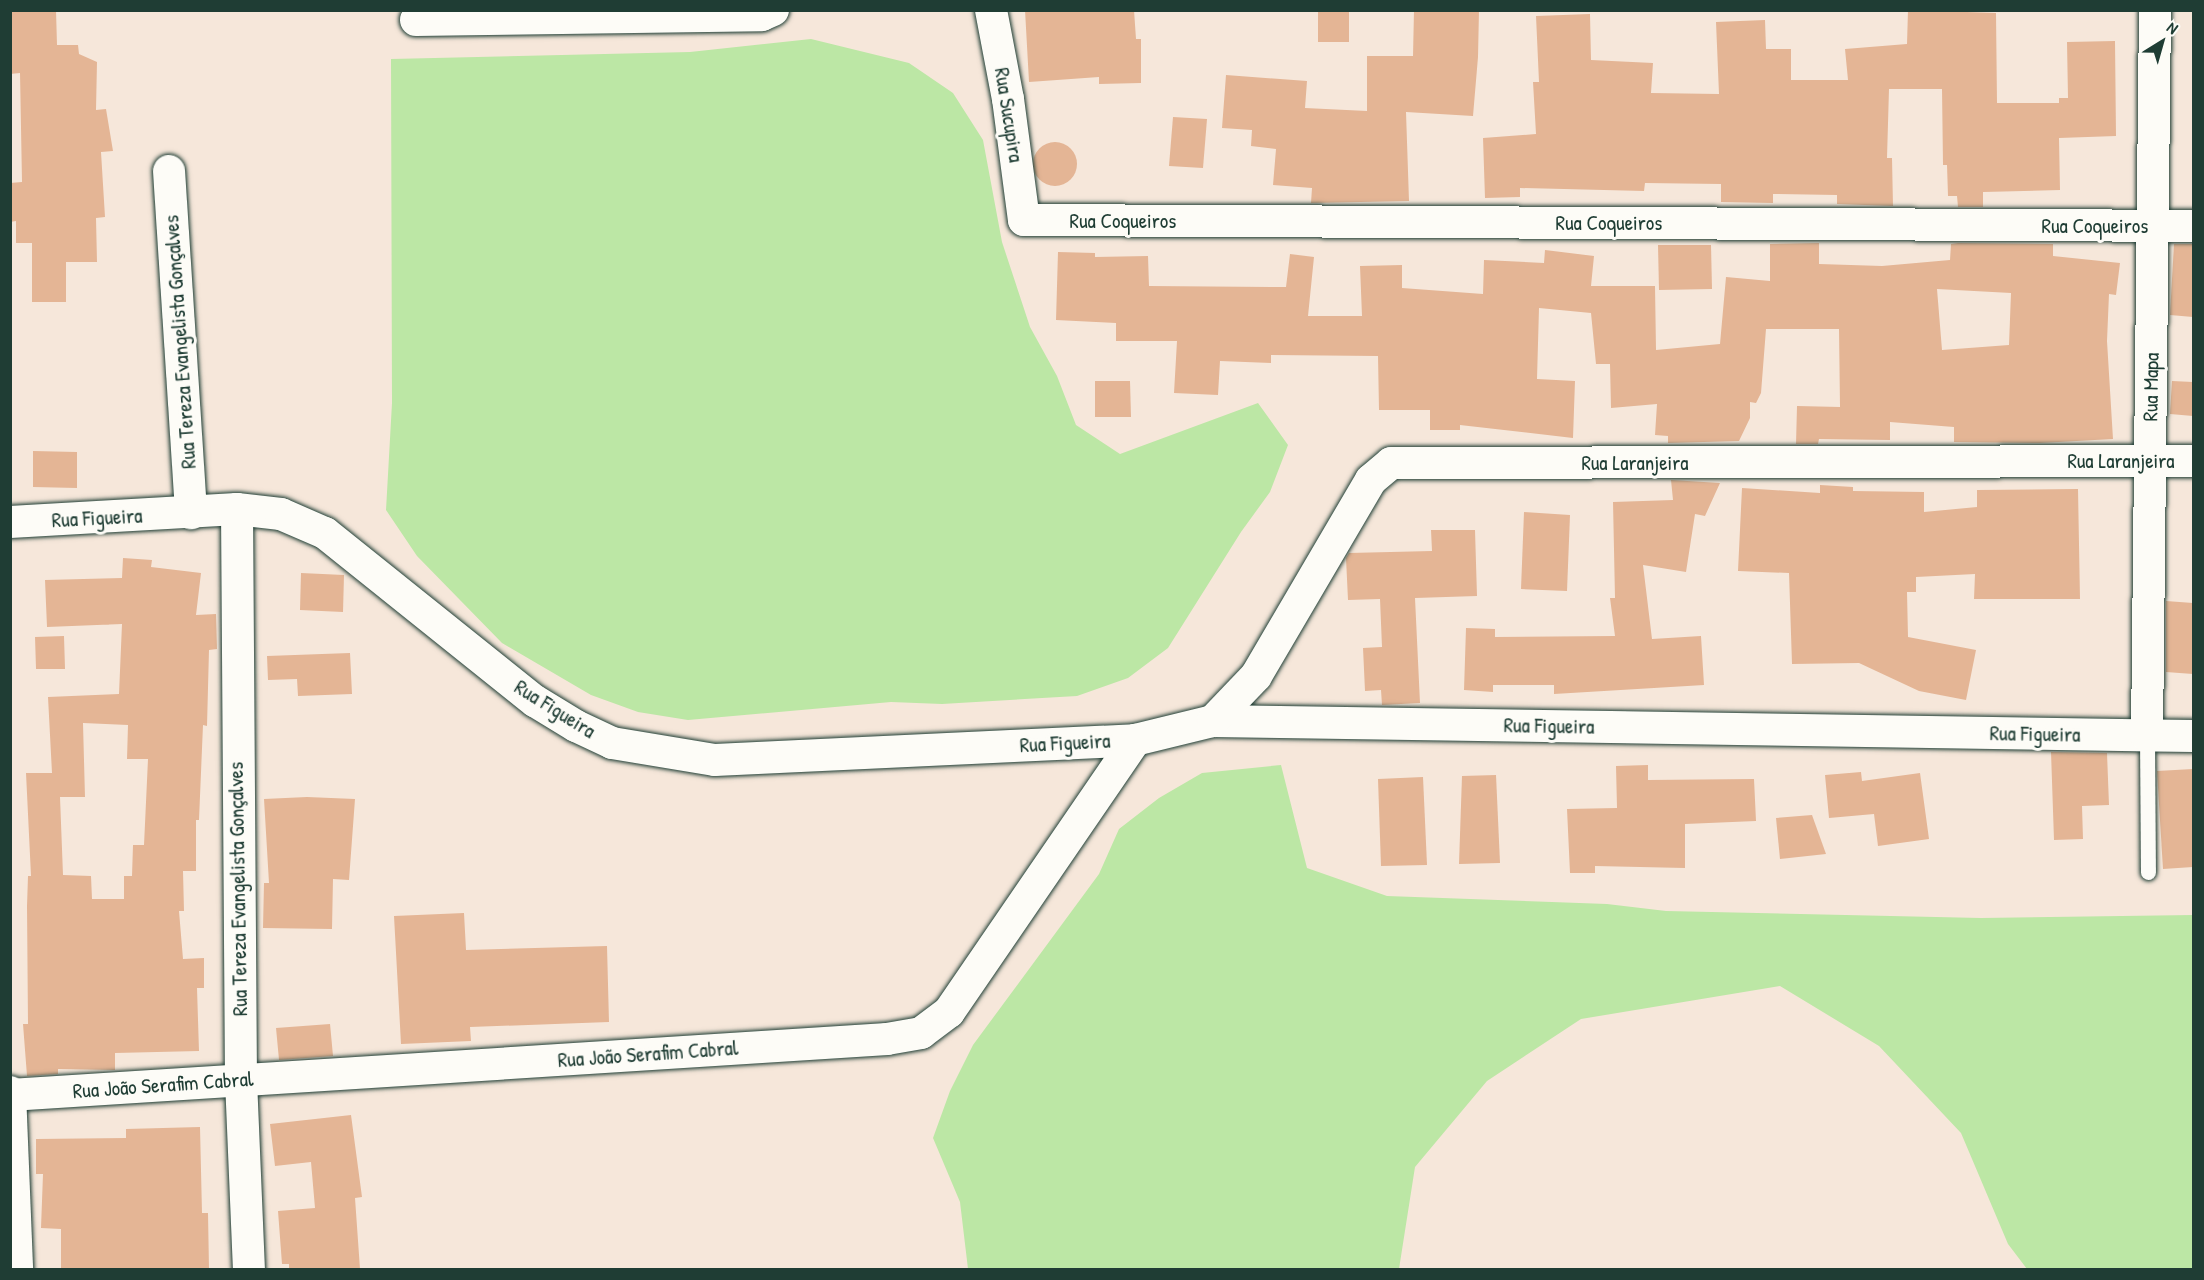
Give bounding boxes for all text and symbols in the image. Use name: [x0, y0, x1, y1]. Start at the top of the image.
north arrow: [2132, 12, 2192, 72]
text: N: [2163, 16, 2183, 39]
street label: Rua Sucupira: [989, 66, 1029, 164]
street label: Rua Coqueiros: [1070, 208, 1176, 234]
street label: Rua Coqueiros: [1556, 210, 1662, 236]
street label: Rua Coqueiros: [2042, 213, 2148, 239]
street label: Rua Tereza Evangelista Gonçalves: [159, 214, 201, 470]
street label: Rua Mapa: [2138, 352, 2164, 422]
street label: Rua Laranjeira: [2067, 448, 2175, 474]
street label: Rua Laranjeira: [1581, 450, 1689, 476]
street label: Rua Figueira: [51, 503, 143, 533]
street label: Rua Figueira: [510, 674, 600, 744]
street label: Rua Figueira: [1503, 713, 1595, 739]
street label: Rua Figueira: [1989, 721, 2081, 747]
street label: Rua Figueira: [1019, 728, 1111, 758]
street label: Rua Tereza Evangelista Gonçalves: [223, 762, 253, 1016]
street label: Rua João Serafim Cabral: [557, 1035, 739, 1073]
street label: Rua João Serafim Cabral: [72, 1066, 254, 1104]

